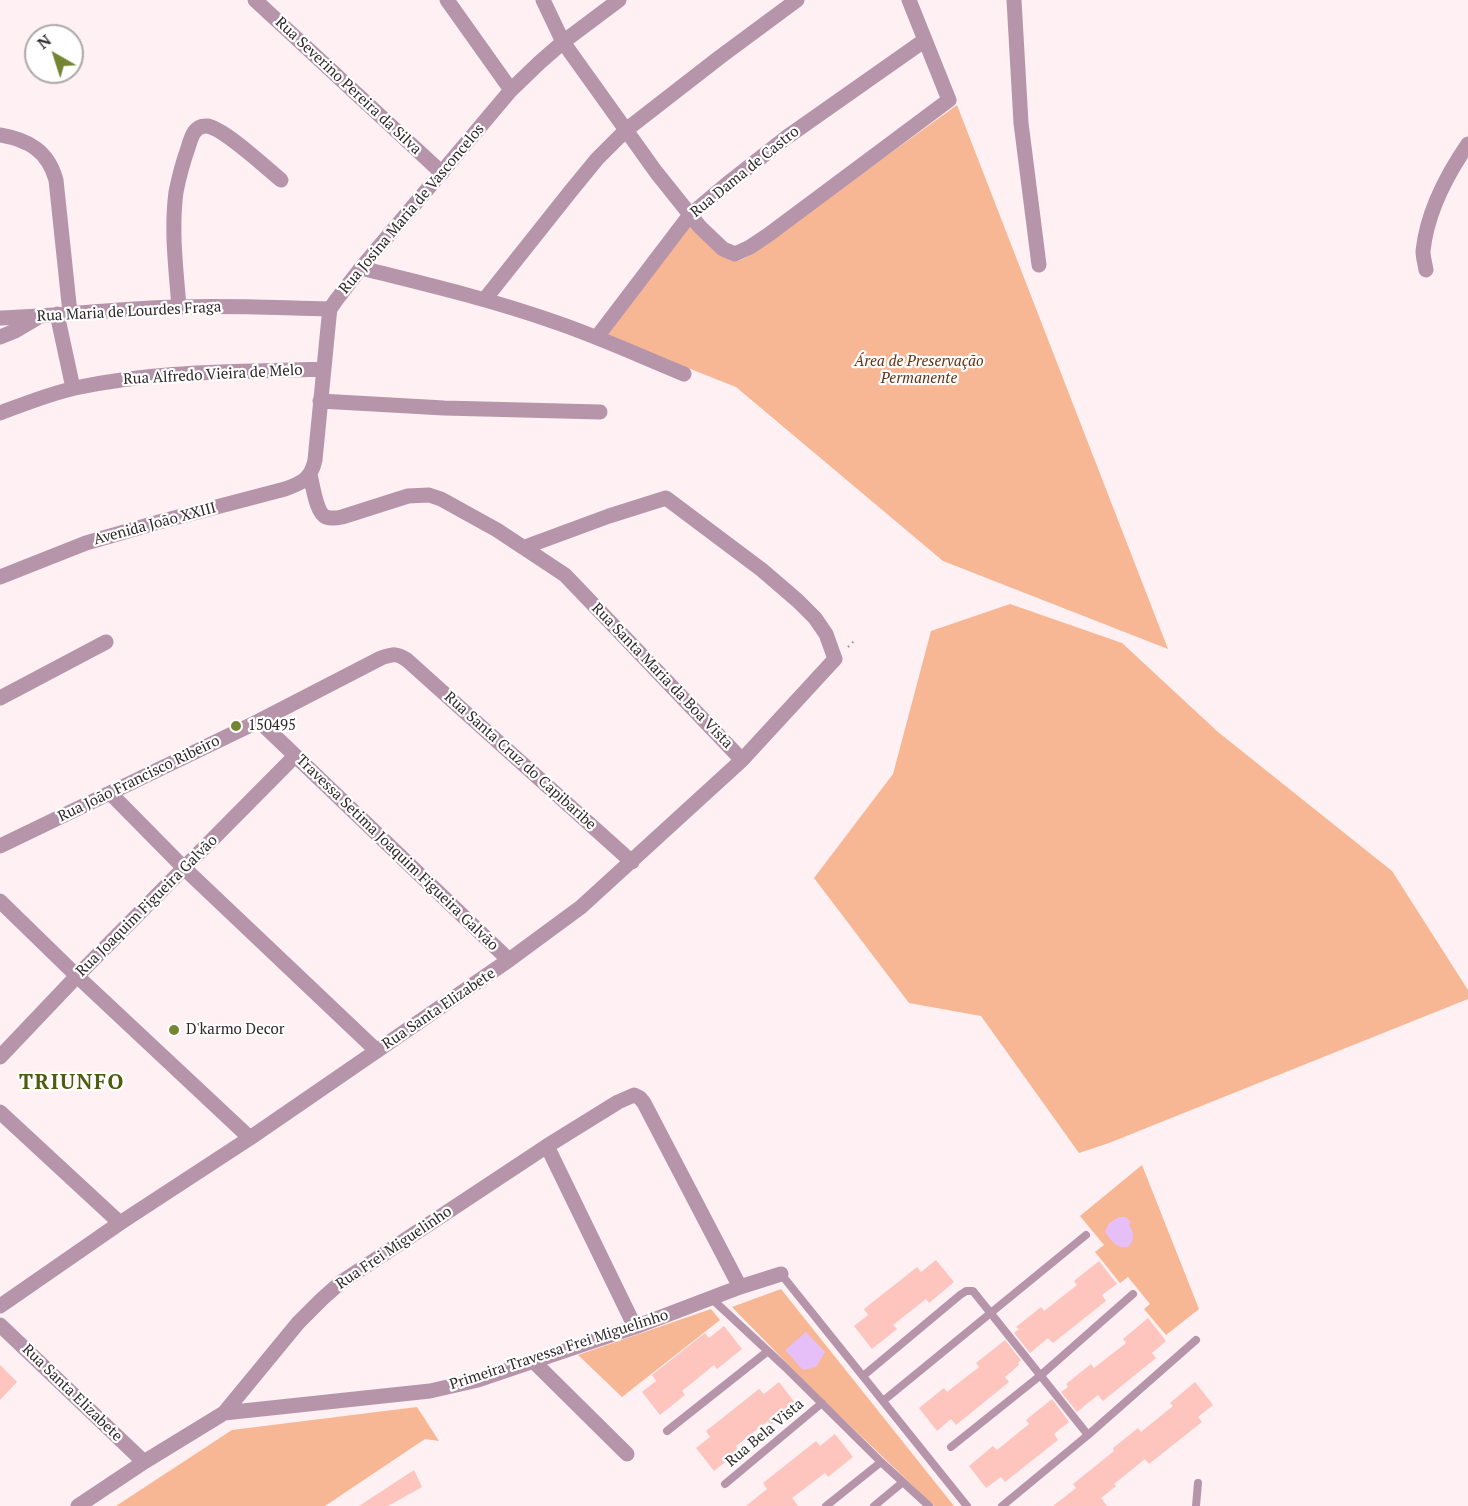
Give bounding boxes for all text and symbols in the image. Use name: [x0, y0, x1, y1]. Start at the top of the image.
street label: Rua Severino Pereira da Silva: [271, 13, 425, 159]
north arrow: [24, 24, 84, 84]
text: N: [32, 29, 56, 54]
street label: Rua Josina Maria de Vasconcelos: [336, 120, 488, 298]
street label: Rua Dama de Castro: [687, 123, 803, 221]
street label: Rua Maria de Lourdes Fraga: [36, 298, 222, 326]
park label: Área de Preservação Permanente: [854, 353, 984, 388]
street label: Rua Alfredo Vieira de Melo: [123, 361, 303, 389]
street label: Avenida João XXIII: [92, 499, 218, 549]
street label: Rua Santa Maria da Boa Vista: [588, 599, 736, 753]
street label: Rua Santa Cruz do Capibaribe: [440, 688, 600, 834]
place label: 150495: [248, 717, 296, 735]
marker: 150495: [229, 719, 243, 733]
street label: Rua João Francisco Ribeiro: [55, 732, 223, 826]
street label: Travessa Setima Joaquim Figueira Galvão: [292, 751, 502, 955]
street label: Rua Joaquim Figueira Galvão: [73, 832, 221, 980]
street label: Rua Santa Elizabete: [379, 965, 499, 1053]
place label: D'karmo Decor: [186, 1021, 284, 1039]
marker: D'karmo Decor: [167, 1023, 181, 1037]
district label: TRIUNFO: [19, 1070, 125, 1096]
street label: Rua Frei Miguelinho: [333, 1203, 455, 1293]
street label: Primeira Travessa Frei Miguelinho: [447, 1306, 671, 1394]
street label: Rua Santa Elizabete: [18, 1341, 126, 1445]
street label: Rua Bela Vista: [722, 1395, 808, 1471]

